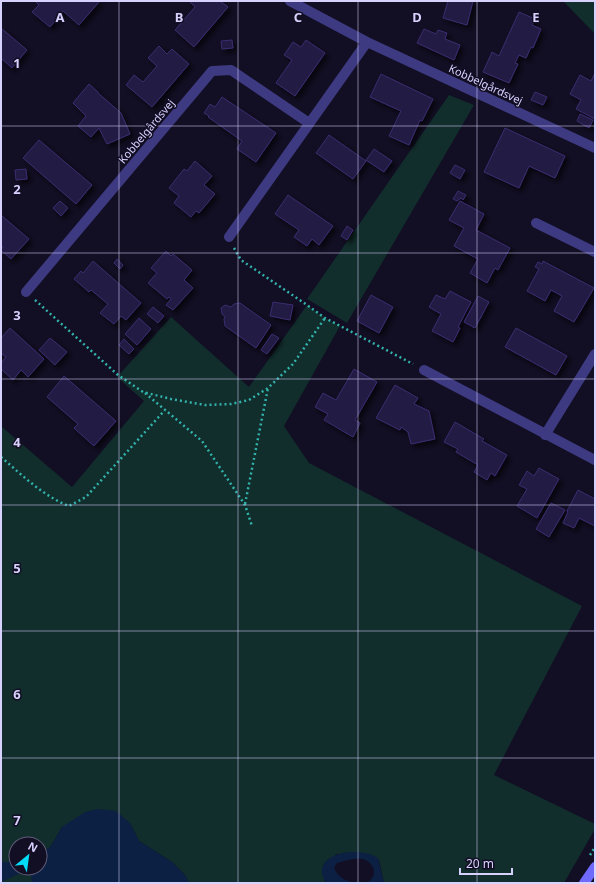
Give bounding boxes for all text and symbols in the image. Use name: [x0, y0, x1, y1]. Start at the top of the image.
text: A: [56, 8, 65, 26]
text: B: [175, 8, 183, 26]
text: C: [294, 8, 302, 26]
text: D: [412, 8, 422, 26]
text: E: [532, 8, 540, 26]
text: 1: [13, 54, 21, 72]
street label: Kobbelgårdsvej: [447, 60, 525, 108]
street label: Kobbelgårdsvej: [115, 96, 177, 166]
text: 2: [13, 180, 21, 198]
text: 3: [13, 306, 21, 324]
text: 4: [13, 433, 21, 451]
text: 5: [13, 559, 21, 577]
text: 6: [13, 685, 21, 703]
text: 7: [13, 811, 21, 829]
north arrow: [8, 836, 48, 876]
text: N: [26, 838, 41, 856]
scale bar: [460, 850, 512, 876]
text: 20 m: [466, 855, 494, 872]

